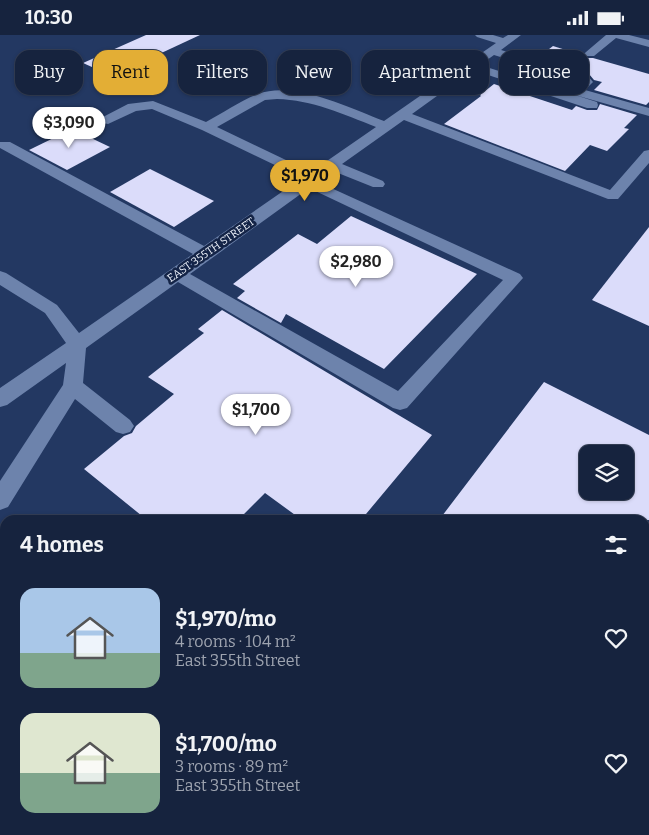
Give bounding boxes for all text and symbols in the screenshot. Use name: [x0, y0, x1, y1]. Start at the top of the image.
text: 10:30: [25, 6, 73, 29]
chip: Buy: [15, 50, 83, 95]
chip: Rent: [93, 50, 168, 95]
chip: Filters: [178, 50, 267, 95]
chip: New: [277, 50, 351, 95]
chip: Apartment: [361, 50, 489, 95]
chip: House: [499, 50, 589, 95]
pin: $3,090: [28, 107, 110, 149]
text: $3,090: [43, 113, 95, 132]
pin: $1,970: [264, 159, 346, 202]
text: $1,970: [281, 166, 329, 185]
street label: EAST 355TH STREET: [165, 215, 258, 285]
pin: $2,980: [315, 245, 397, 288]
text: $2,980: [330, 252, 382, 271]
pin: $1,700: [215, 393, 297, 436]
text: $1,700: [232, 400, 280, 419]
map controls: [579, 445, 634, 500]
button: layers: [579, 445, 634, 500]
icon: filters: [602, 531, 630, 559]
text: 4 homes: [20, 532, 104, 558]
text: $1,970/mo: [175, 606, 276, 632]
icon: home: [60, 608, 120, 668]
icon: heart: [602, 624, 630, 652]
text: 4 rooms · 104 m²: [175, 632, 296, 651]
text: East 355th Street: [175, 651, 300, 670]
text: $1,700/mo: [175, 731, 277, 757]
icon: home: [60, 733, 120, 793]
icon: heart: [602, 749, 630, 777]
text: 3 rooms · 89 m²: [175, 757, 288, 776]
text: East 355th Street: [175, 776, 300, 795]

